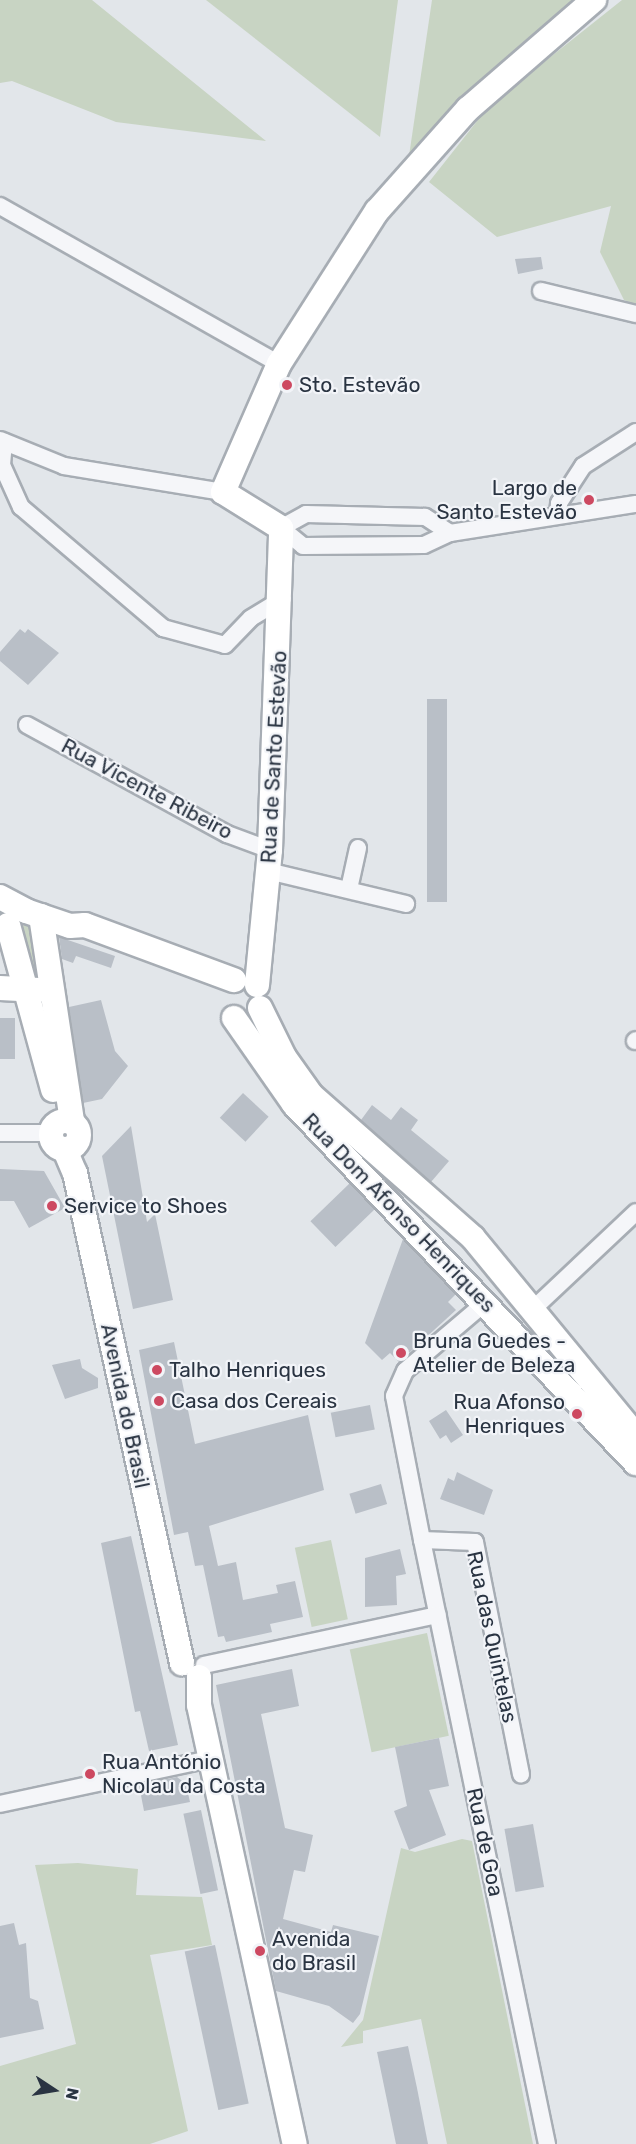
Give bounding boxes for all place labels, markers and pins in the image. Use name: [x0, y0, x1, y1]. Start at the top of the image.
place label: Sto. Estevão: [299, 372, 420, 398]
marker: Sto. Estevão: [280, 378, 294, 392]
place label: Largo de Santo Estevão: [436, 475, 577, 525]
marker: Largo de Santo Estevão: [582, 493, 596, 507]
place label: Service to Shoes: [64, 1193, 228, 1219]
marker: Service to Shoes: [45, 1199, 59, 1213]
place label: Bruna Guedes - Atelier de Beleza: [413, 1328, 576, 1378]
marker: Bruna Guedes - Atelier de Beleza: [394, 1346, 408, 1360]
place label: Talho Henriques: [169, 1357, 326, 1383]
marker: Talho Henriques: [150, 1363, 164, 1377]
place label: Casa dos Cereais: [171, 1388, 337, 1414]
place label: Rua Afonso Henriques: [453, 1389, 565, 1439]
marker: Casa dos Cereais: [152, 1394, 166, 1408]
marker: Rua Afonso Henriques: [570, 1407, 584, 1421]
place label: Rua António Nicolau da Costa: [102, 1749, 266, 1799]
marker: Rua António Nicolau da Costa: [83, 1767, 97, 1781]
place label: Avenida do Brasil: [272, 1926, 356, 1976]
marker: Avenida do Brasil: [253, 1944, 267, 1958]

